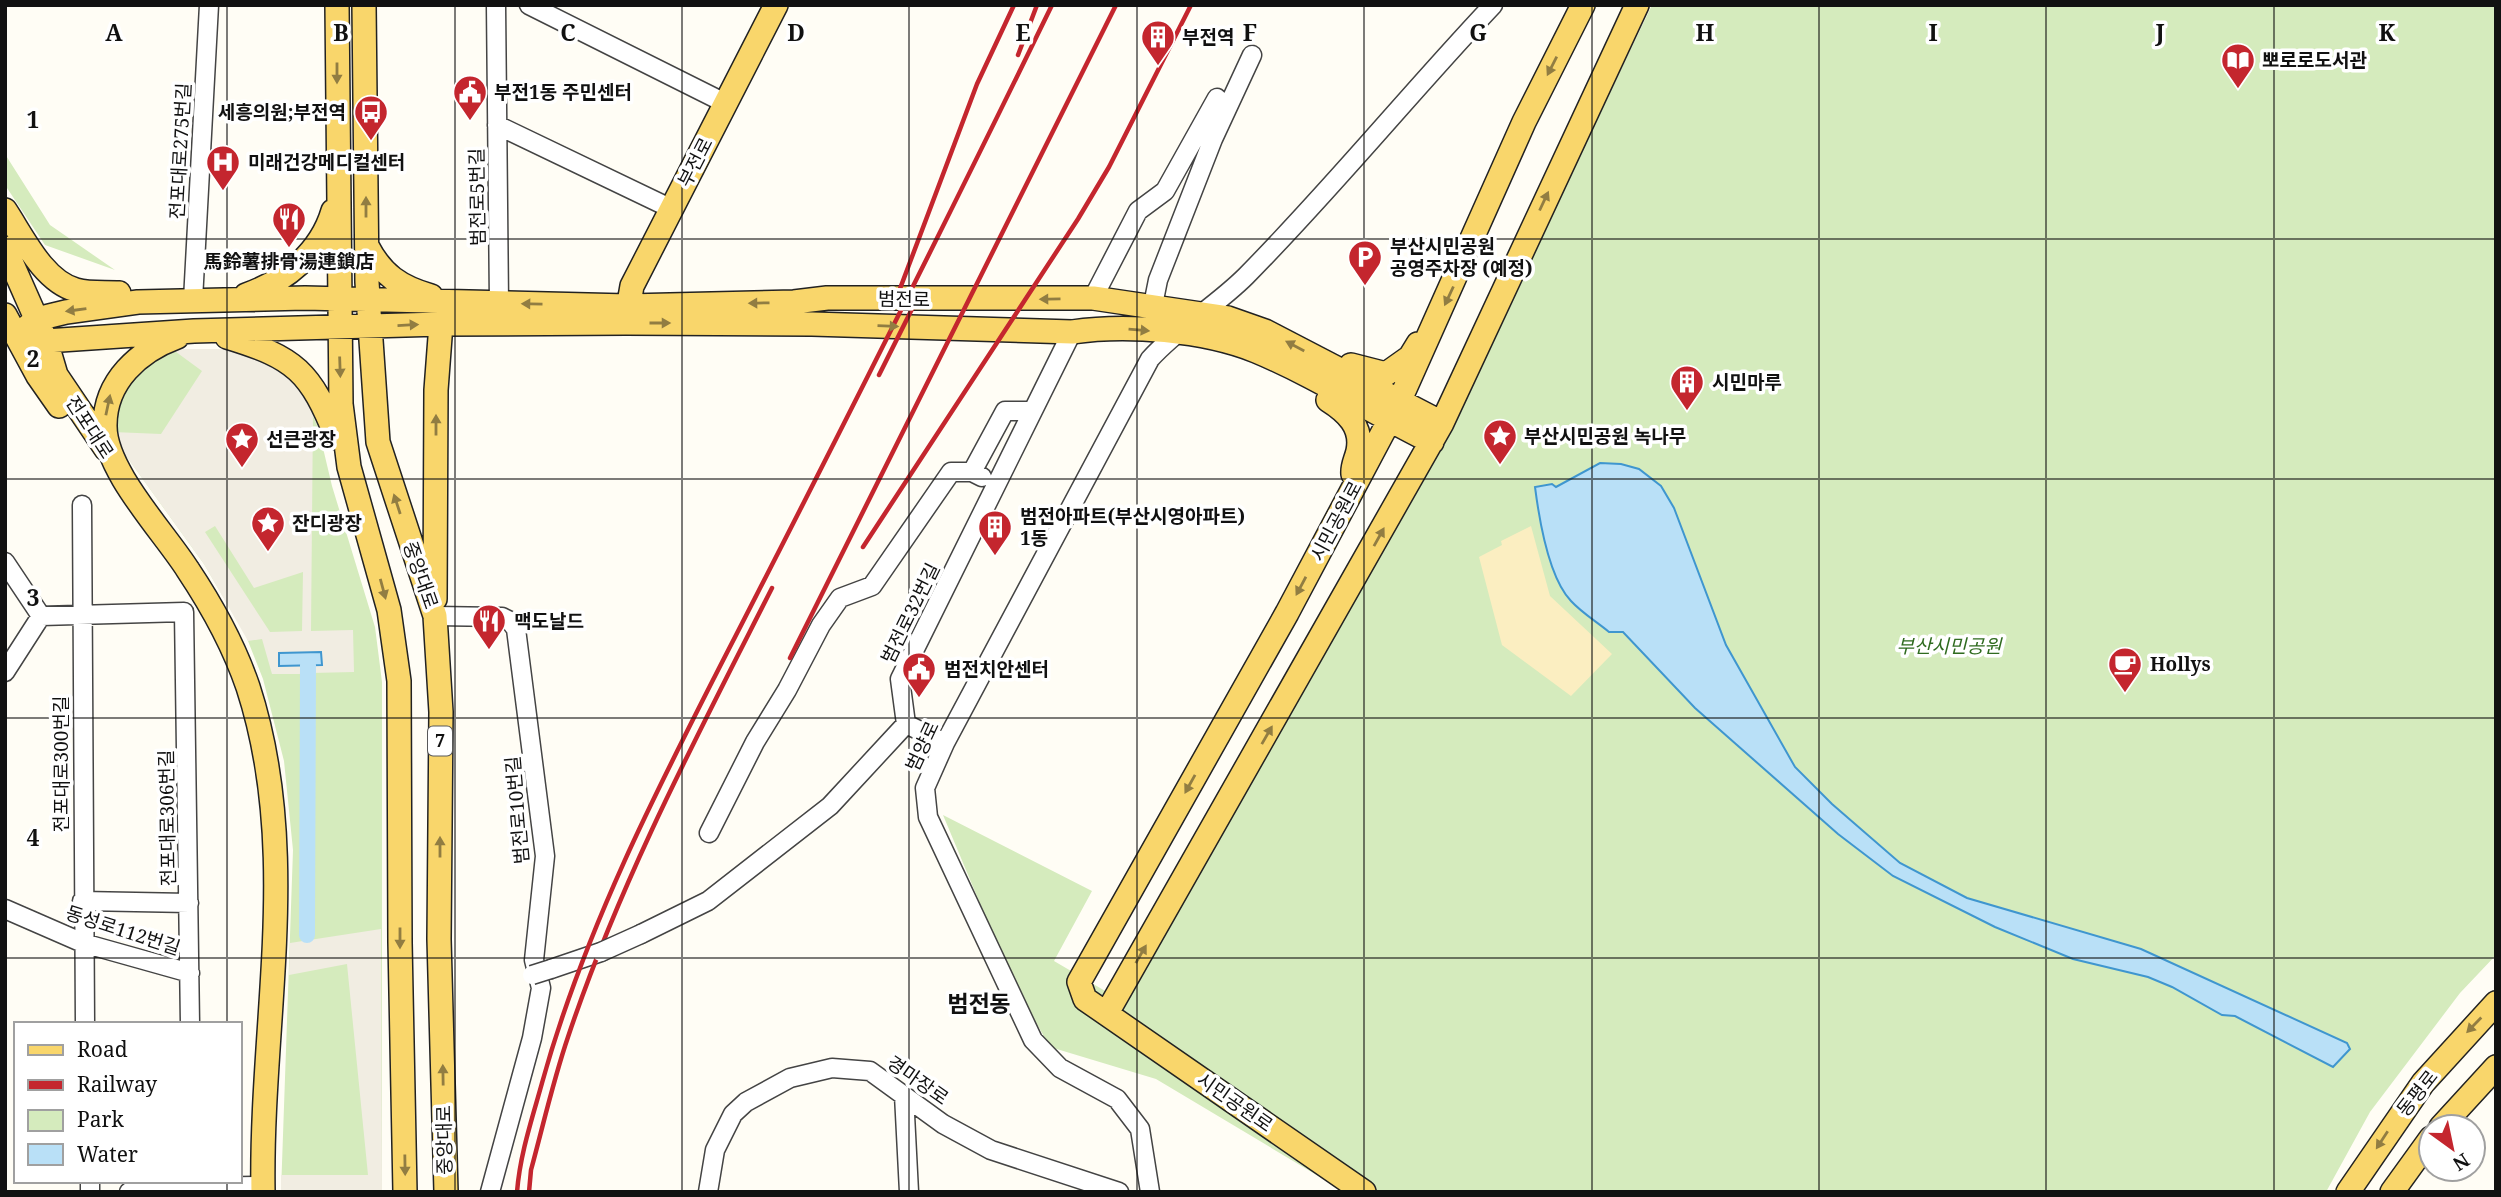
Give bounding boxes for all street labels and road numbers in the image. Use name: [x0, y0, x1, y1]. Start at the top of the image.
street label: 전포대로275번길: [163, 82, 197, 220]
street label: 부전로: [672, 133, 718, 191]
street label: 범전로5번길: [463, 148, 491, 246]
street label: 범전로: [878, 286, 930, 312]
street label: 전포대로: [60, 391, 120, 463]
street label: 시민공원로: [1304, 476, 1368, 566]
street label: 중앙대로: [397, 538, 445, 612]
street label: 범전로32번길: [874, 558, 946, 668]
street label: 전포대로300번길: [48, 696, 74, 832]
street label: 범양로: [899, 717, 945, 775]
road number: 7: [428, 726, 452, 756]
street label: 전포대로306번길: [153, 749, 181, 887]
street label: 범전로10번길: [499, 755, 535, 865]
street label: 동성로112번길: [62, 899, 184, 961]
street label: 경마장로: [882, 1049, 954, 1111]
street label: 동평로: [2391, 1064, 2443, 1122]
street label: 시민공원로: [1192, 1066, 1278, 1138]
street label: 중앙대로: [430, 1105, 458, 1175]

